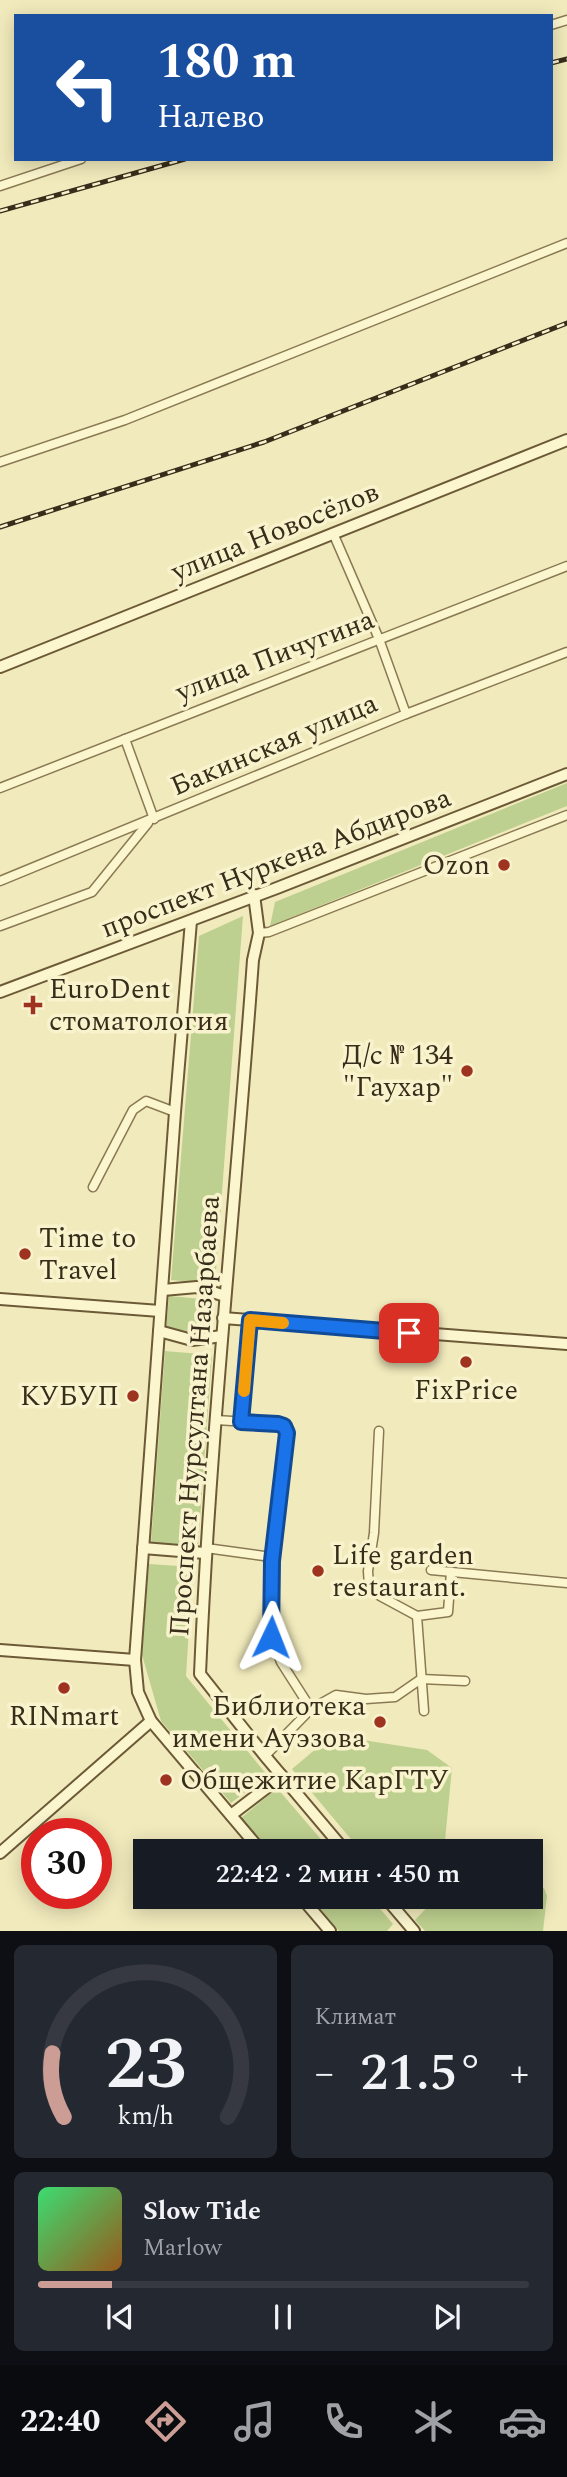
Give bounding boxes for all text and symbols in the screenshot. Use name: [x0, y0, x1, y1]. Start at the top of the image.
text: 180 m: [157, 25, 296, 100]
icon: left: [42, 42, 133, 133]
text: Налево: [157, 93, 265, 142]
street label: улица Новосёлов: [164, 471, 385, 594]
street label: улица Пичугина: [168, 598, 381, 714]
street label: Бакинская улица: [164, 682, 385, 808]
street label: проспект Нуркена Абдирова: [95, 776, 458, 950]
place label: Ozon: [423, 844, 490, 887]
marker: Ozon: [496, 857, 512, 873]
place label: EuroDent стоматология: [49, 968, 228, 1043]
marker: EuroDent стоматология: [23, 995, 43, 1015]
place label: Д/с № 134 "Гаухар": [342, 1034, 453, 1109]
marker: Д/с № 134 "Гаухар": [459, 1063, 475, 1079]
street label: Проспект Нурсултана Назарбаева: [158, 1194, 232, 1638]
place label: Time to Travel: [39, 1217, 136, 1292]
marker: Time to Travel: [17, 1246, 33, 1262]
pin: [379, 1303, 439, 1363]
icon: arrive: [390, 1314, 428, 1352]
marker: FixPrice: [458, 1354, 474, 1370]
place label: FixPrice: [414, 1369, 518, 1412]
place label: КУБУП: [20, 1375, 119, 1418]
marker: КУБУП: [125, 1388, 141, 1404]
place label: Life garden restaurant.: [332, 1534, 474, 1609]
marker: Life garden restaurant.: [310, 1563, 326, 1579]
position arrow: [234, 1600, 308, 1674]
marker: RINmart: [56, 1680, 72, 1696]
place label: Библиотека имени Ауэзова: [172, 1685, 366, 1760]
place label: RINmart: [9, 1695, 119, 1738]
marker: Библиотека имени Ауэзова: [372, 1714, 388, 1730]
place label: Общежитие КарГТУ: [180, 1759, 449, 1802]
marker: Общежитие КарГТУ: [158, 1772, 174, 1788]
speed limit sign: 30: [21, 1818, 112, 1909]
text: 22:42 · 2 мин · 450 m: [216, 1854, 460, 1894]
text: Климат: [315, 2000, 396, 2035]
text: 23: [104, 2011, 186, 2122]
text: 21.5°: [360, 2034, 483, 2113]
text: −: [315, 2045, 334, 2103]
text: +: [510, 2045, 529, 2103]
text: km/h: [117, 2098, 173, 2136]
text: Slow Tide: [143, 2191, 261, 2231]
text: Marlow: [143, 2231, 222, 2266]
icon: previous: [101, 2298, 139, 2336]
icon: pause: [264, 2298, 302, 2336]
icon: next: [428, 2298, 466, 2336]
text: 22:40: [20, 2397, 101, 2446]
icon: directions: [141, 2397, 190, 2446]
icon: music: [230, 2397, 279, 2446]
icon: phone: [319, 2397, 368, 2446]
icon: climate: [409, 2397, 458, 2446]
icon: car: [498, 2397, 547, 2446]

